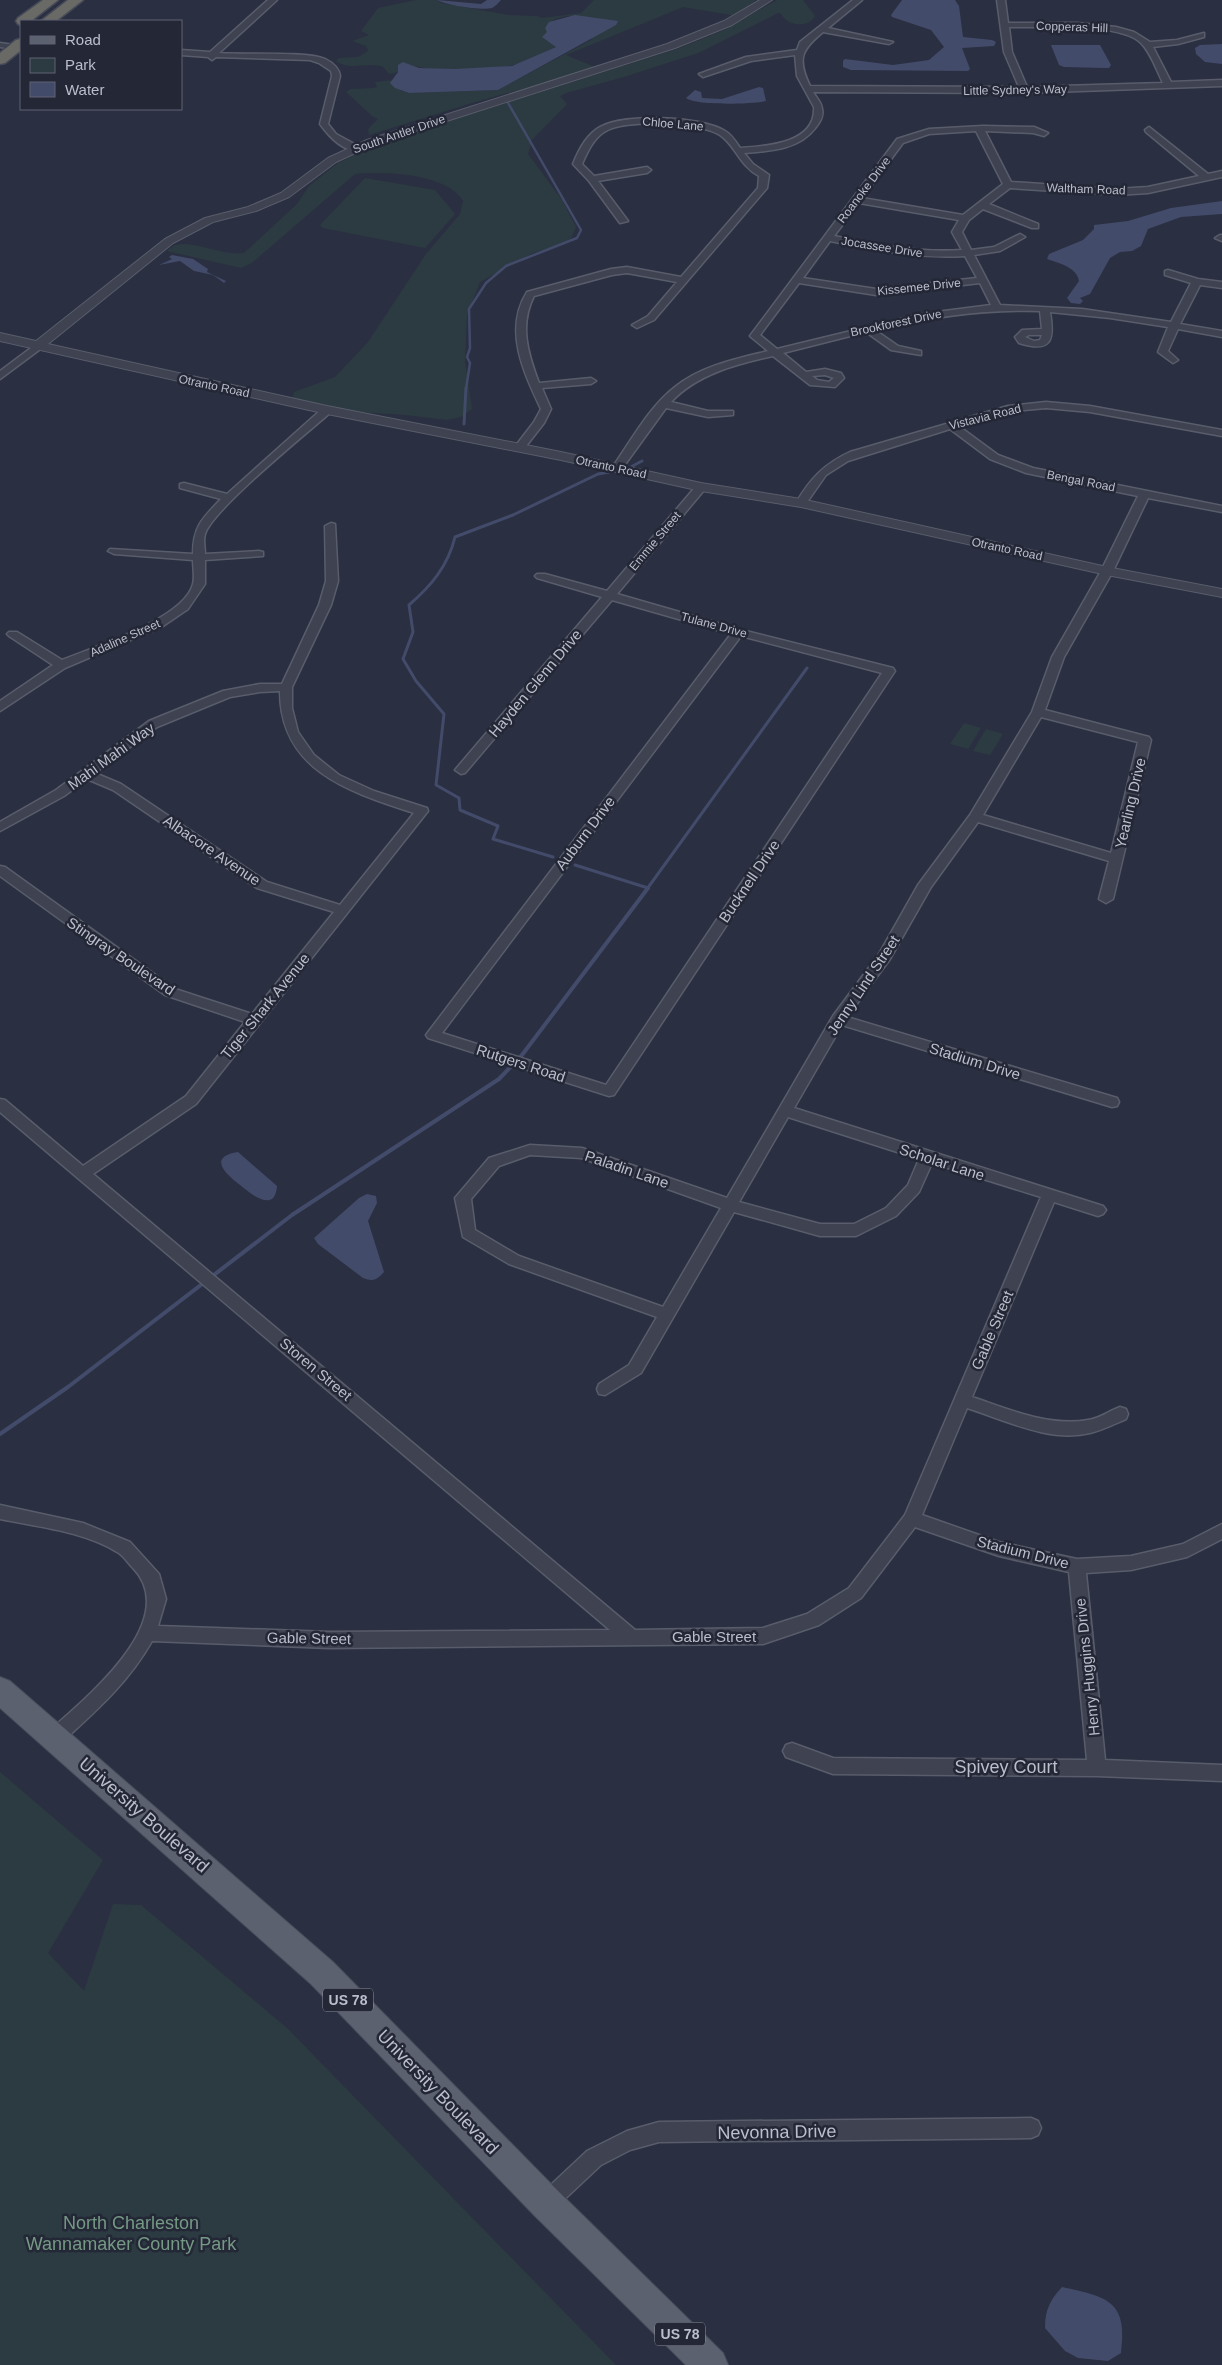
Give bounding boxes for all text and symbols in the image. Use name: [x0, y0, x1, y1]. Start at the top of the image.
street label: Copperas Hill: [1036, 19, 1108, 35]
legend: [20, 20, 182, 110]
text: Road: [65, 31, 101, 48]
text: Park: [65, 56, 96, 73]
text: Water: [65, 81, 104, 98]
street label: Little Sydney's Way: [963, 82, 1067, 98]
street label: South Antler Drive: [351, 112, 447, 156]
street label: Chloe Lane: [642, 114, 705, 134]
street label: Roanoke Drive: [835, 154, 894, 226]
street label: Waltham Road: [1046, 181, 1126, 197]
street label: Jocassee Drive: [840, 234, 924, 260]
street label: Kissemee Drive: [876, 276, 962, 298]
street label: Brookforest Drive: [849, 306, 943, 339]
street label: Otranto Road: [177, 372, 251, 400]
street label: Vistavia Road: [947, 401, 1023, 433]
street label: Otranto Road: [574, 453, 648, 481]
street label: Bengal Road: [1046, 468, 1116, 494]
street label: Emmie Street: [626, 508, 684, 573]
street label: Otranto Road: [970, 535, 1044, 563]
street label: Tulane Drive: [680, 609, 749, 641]
street label: Adaline Street: [88, 616, 163, 660]
street label: Hayden Glenn Drive: [485, 626, 585, 740]
street label: Mahi Mahi Way: [64, 719, 158, 793]
street label: Yearling Drive: [1111, 756, 1149, 850]
street label: Auburn Drive: [552, 793, 618, 873]
street label: Albacore Avenue: [160, 811, 264, 889]
street label: Bucknell Drive: [715, 837, 783, 925]
street label: Stingray Boulevard: [64, 914, 178, 998]
street label: Jenny Lind Street: [823, 931, 903, 1038]
street label: Tiger Shark Avenue: [217, 950, 313, 1062]
street label: Stadium Drive: [927, 1039, 1023, 1083]
street label: Rutgers Road: [474, 1041, 568, 1085]
street label: Scholar Lane: [897, 1140, 987, 1184]
street label: Paladin Lane: [583, 1147, 671, 1191]
street label: Gable Street: [968, 1287, 1017, 1372]
street label: Storen Street: [277, 1334, 356, 1404]
street label: Stadium Drive: [975, 1532, 1071, 1572]
street label: Henry Huggins Drive: [1071, 1597, 1103, 1737]
street label: Gable Street: [672, 1628, 757, 1645]
street label: Gable Street: [267, 1629, 352, 1647]
street label: University Boulevard: [75, 1753, 213, 1877]
street label: Spivey Court: [954, 1757, 1058, 1777]
road number: US 78: [323, 1988, 373, 2012]
street label: University Boulevard: [373, 2026, 503, 2158]
street label: Nevonna Drive: [717, 2121, 837, 2143]
park label: North Charleston Wannamaker County Park: [26, 2213, 237, 2254]
road number: US 78: [655, 2322, 705, 2346]

